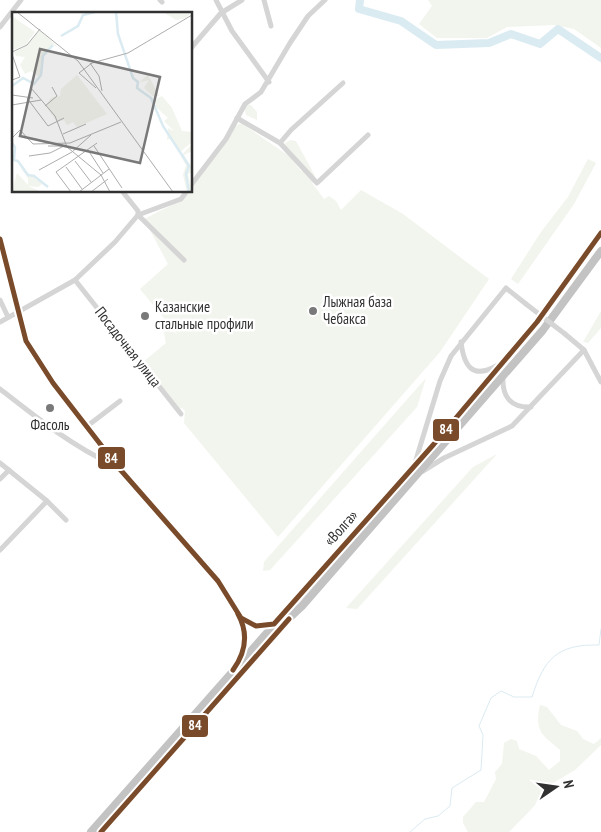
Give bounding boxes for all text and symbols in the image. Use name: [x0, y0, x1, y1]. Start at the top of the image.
inset map: [12, 12, 192, 192]
place label: Лыжная база Чебакса: [322, 292, 392, 328]
place label: Казанские стальные профили: [155, 297, 254, 333]
street label: Посадочная улица: [91, 303, 166, 391]
marker: Лыжная база Чебакса: [307, 305, 319, 317]
marker: Казанские стальные профили: [139, 310, 151, 322]
marker: Фасоль: [44, 402, 56, 414]
place label: Фасоль: [31, 415, 70, 434]
line badge: 84: [432, 418, 460, 442]
text: 84: [439, 420, 453, 438]
line badge: 84: [97, 446, 126, 470]
text: 84: [104, 449, 118, 467]
street label: «Волга»: [320, 506, 362, 550]
line badge: 84: [181, 714, 209, 738]
text: 84: [188, 716, 202, 734]
north arrow: [531, 762, 581, 812]
text: N: [559, 778, 578, 790]

